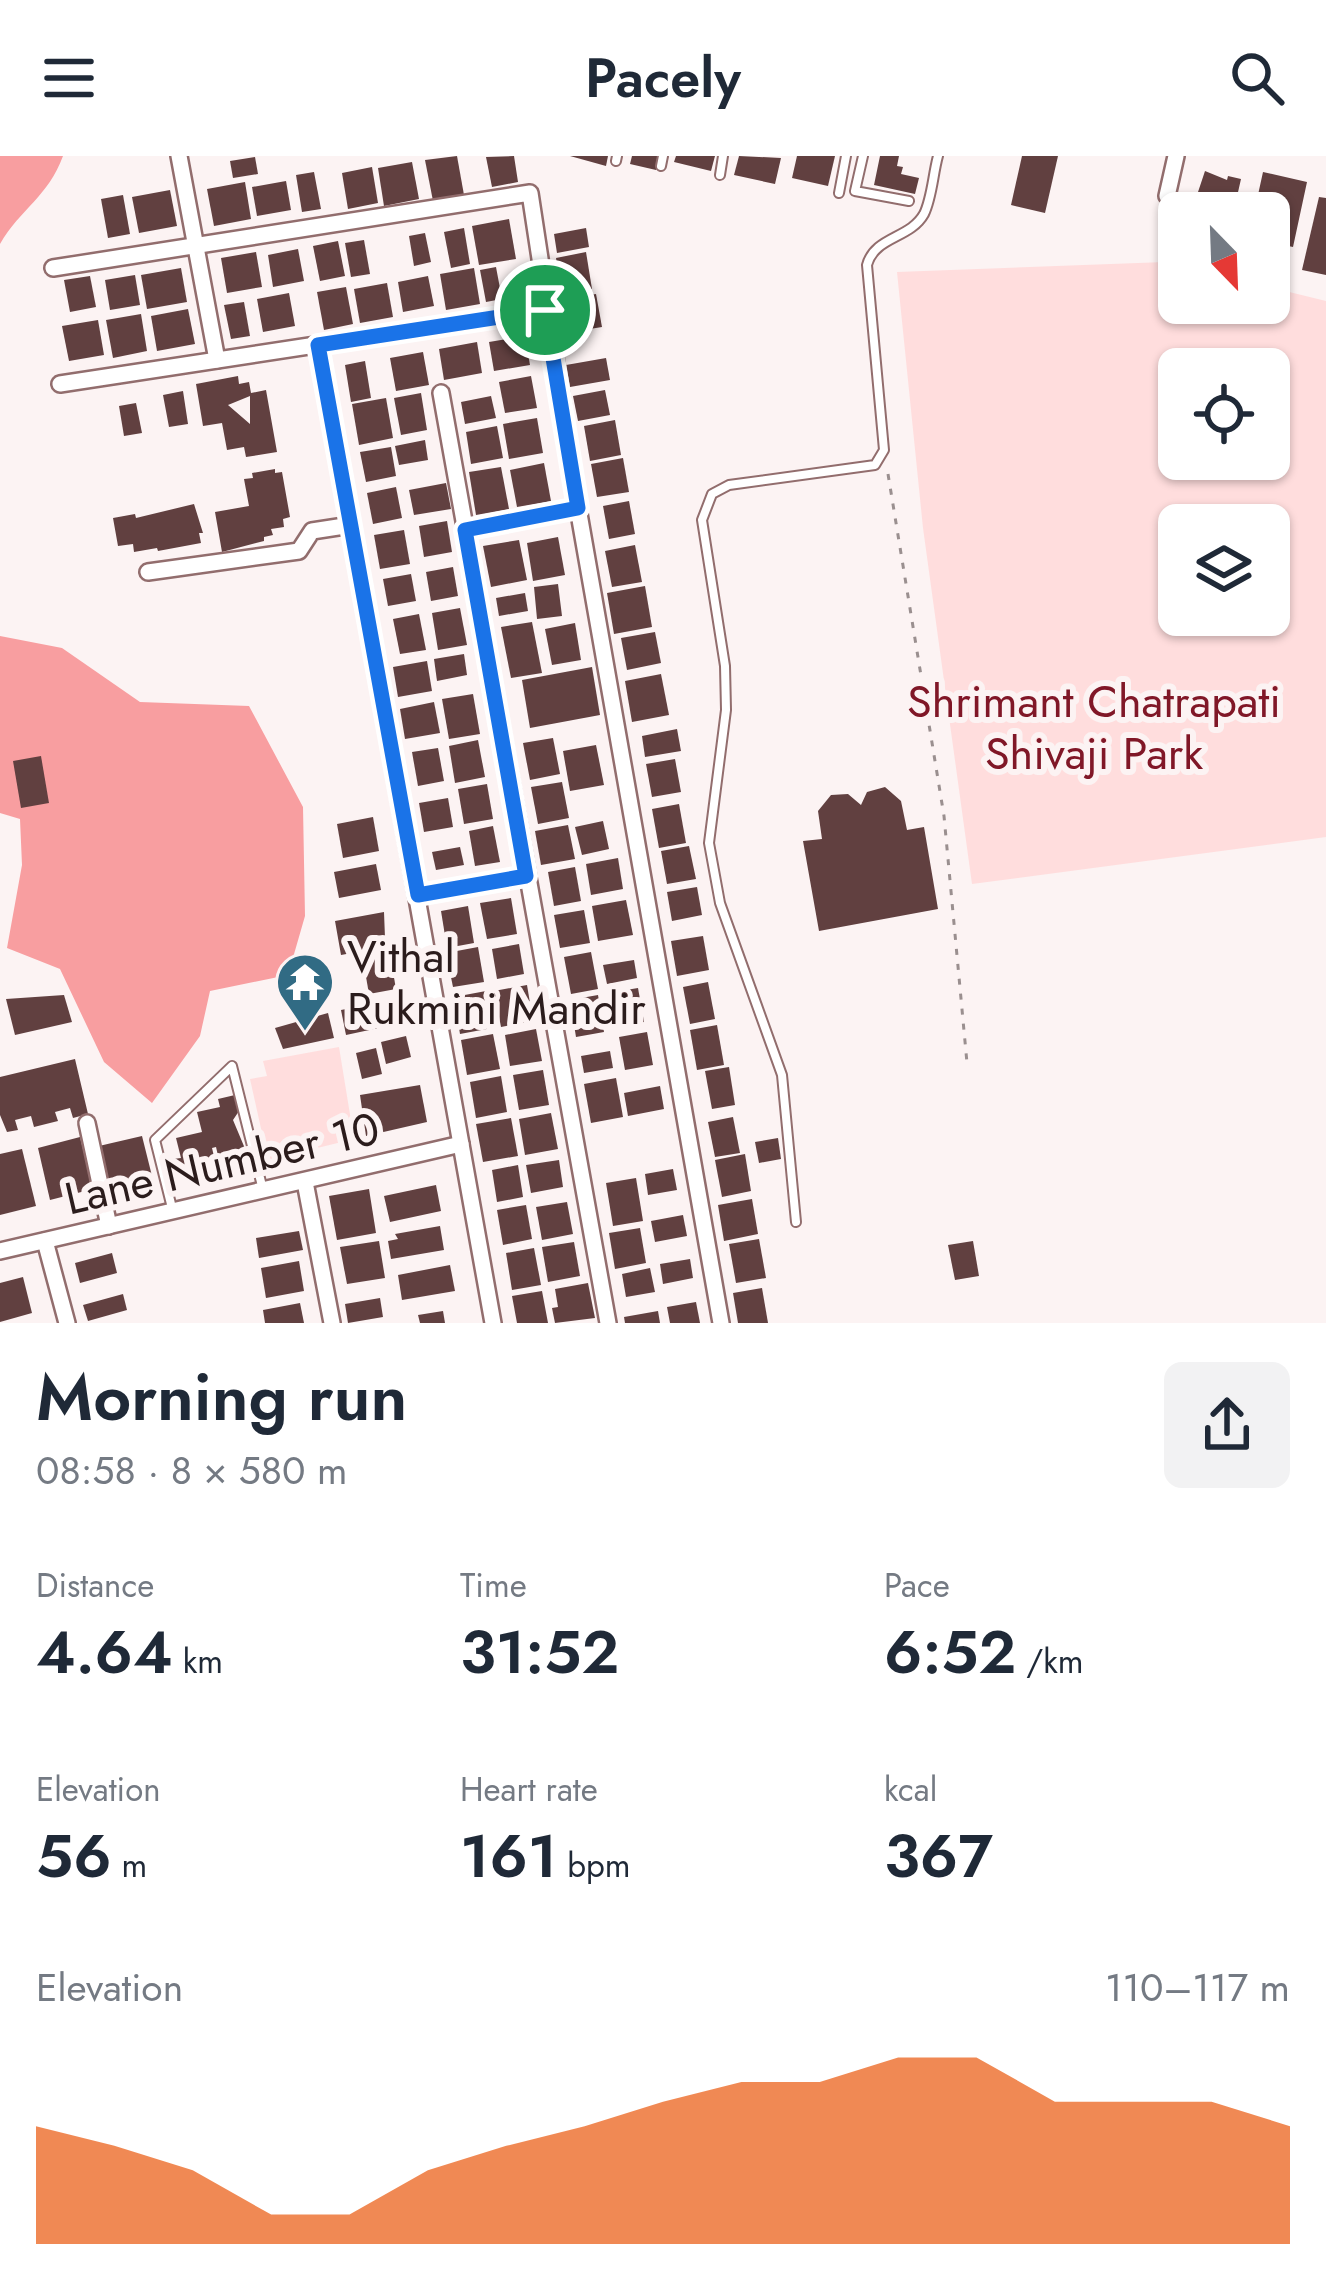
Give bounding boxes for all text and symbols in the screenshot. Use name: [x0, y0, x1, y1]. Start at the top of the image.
text: Pacely: [585, 39, 741, 117]
icon: menu: [36, 45, 102, 111]
icon: search: [1224, 45, 1290, 111]
north arrow: [1158, 192, 1290, 324]
map controls: [1158, 192, 1290, 636]
pin: [494, 259, 596, 361]
icon: arrive: [512, 277, 578, 343]
button: locate: [1158, 348, 1290, 480]
button: layers: [1158, 504, 1290, 636]
park label: Shrimant Chatrapati Shivaji Park: [907, 669, 1281, 786]
place label: Vithal Rukmini Mandir: [347, 924, 646, 1041]
temple icon: Vithal Rukmini Mandir: [274, 951, 336, 1033]
street label: Lane Number 10: [59, 1096, 386, 1231]
text: Morning run: [36, 1349, 407, 1445]
button: share: [1164, 1362, 1290, 1488]
text: 08:58 · 8 × 580 m: [36, 1442, 348, 1499]
text: Distance: [36, 1562, 154, 1609]
text: Time: [460, 1562, 527, 1609]
text: Pace: [884, 1562, 950, 1609]
text: 4.64: [36, 1609, 173, 1696]
text: 31:52: [460, 1609, 619, 1696]
text: 6:52: [884, 1609, 1016, 1696]
text: km: [173, 1638, 223, 1685]
text: /km: [1016, 1638, 1083, 1685]
text: Elevation: [36, 1766, 160, 1813]
text: Heart rate: [460, 1766, 598, 1813]
text: kcal: [884, 1766, 937, 1813]
text: 56: [36, 1813, 112, 1900]
text: 161: [460, 1813, 557, 1900]
text: 367: [884, 1813, 993, 1900]
text: m: [112, 1842, 147, 1889]
text: bpm: [557, 1842, 631, 1889]
text: Elevation: [36, 1959, 183, 2016]
text: 110–117 m: [1105, 1959, 1290, 2016]

